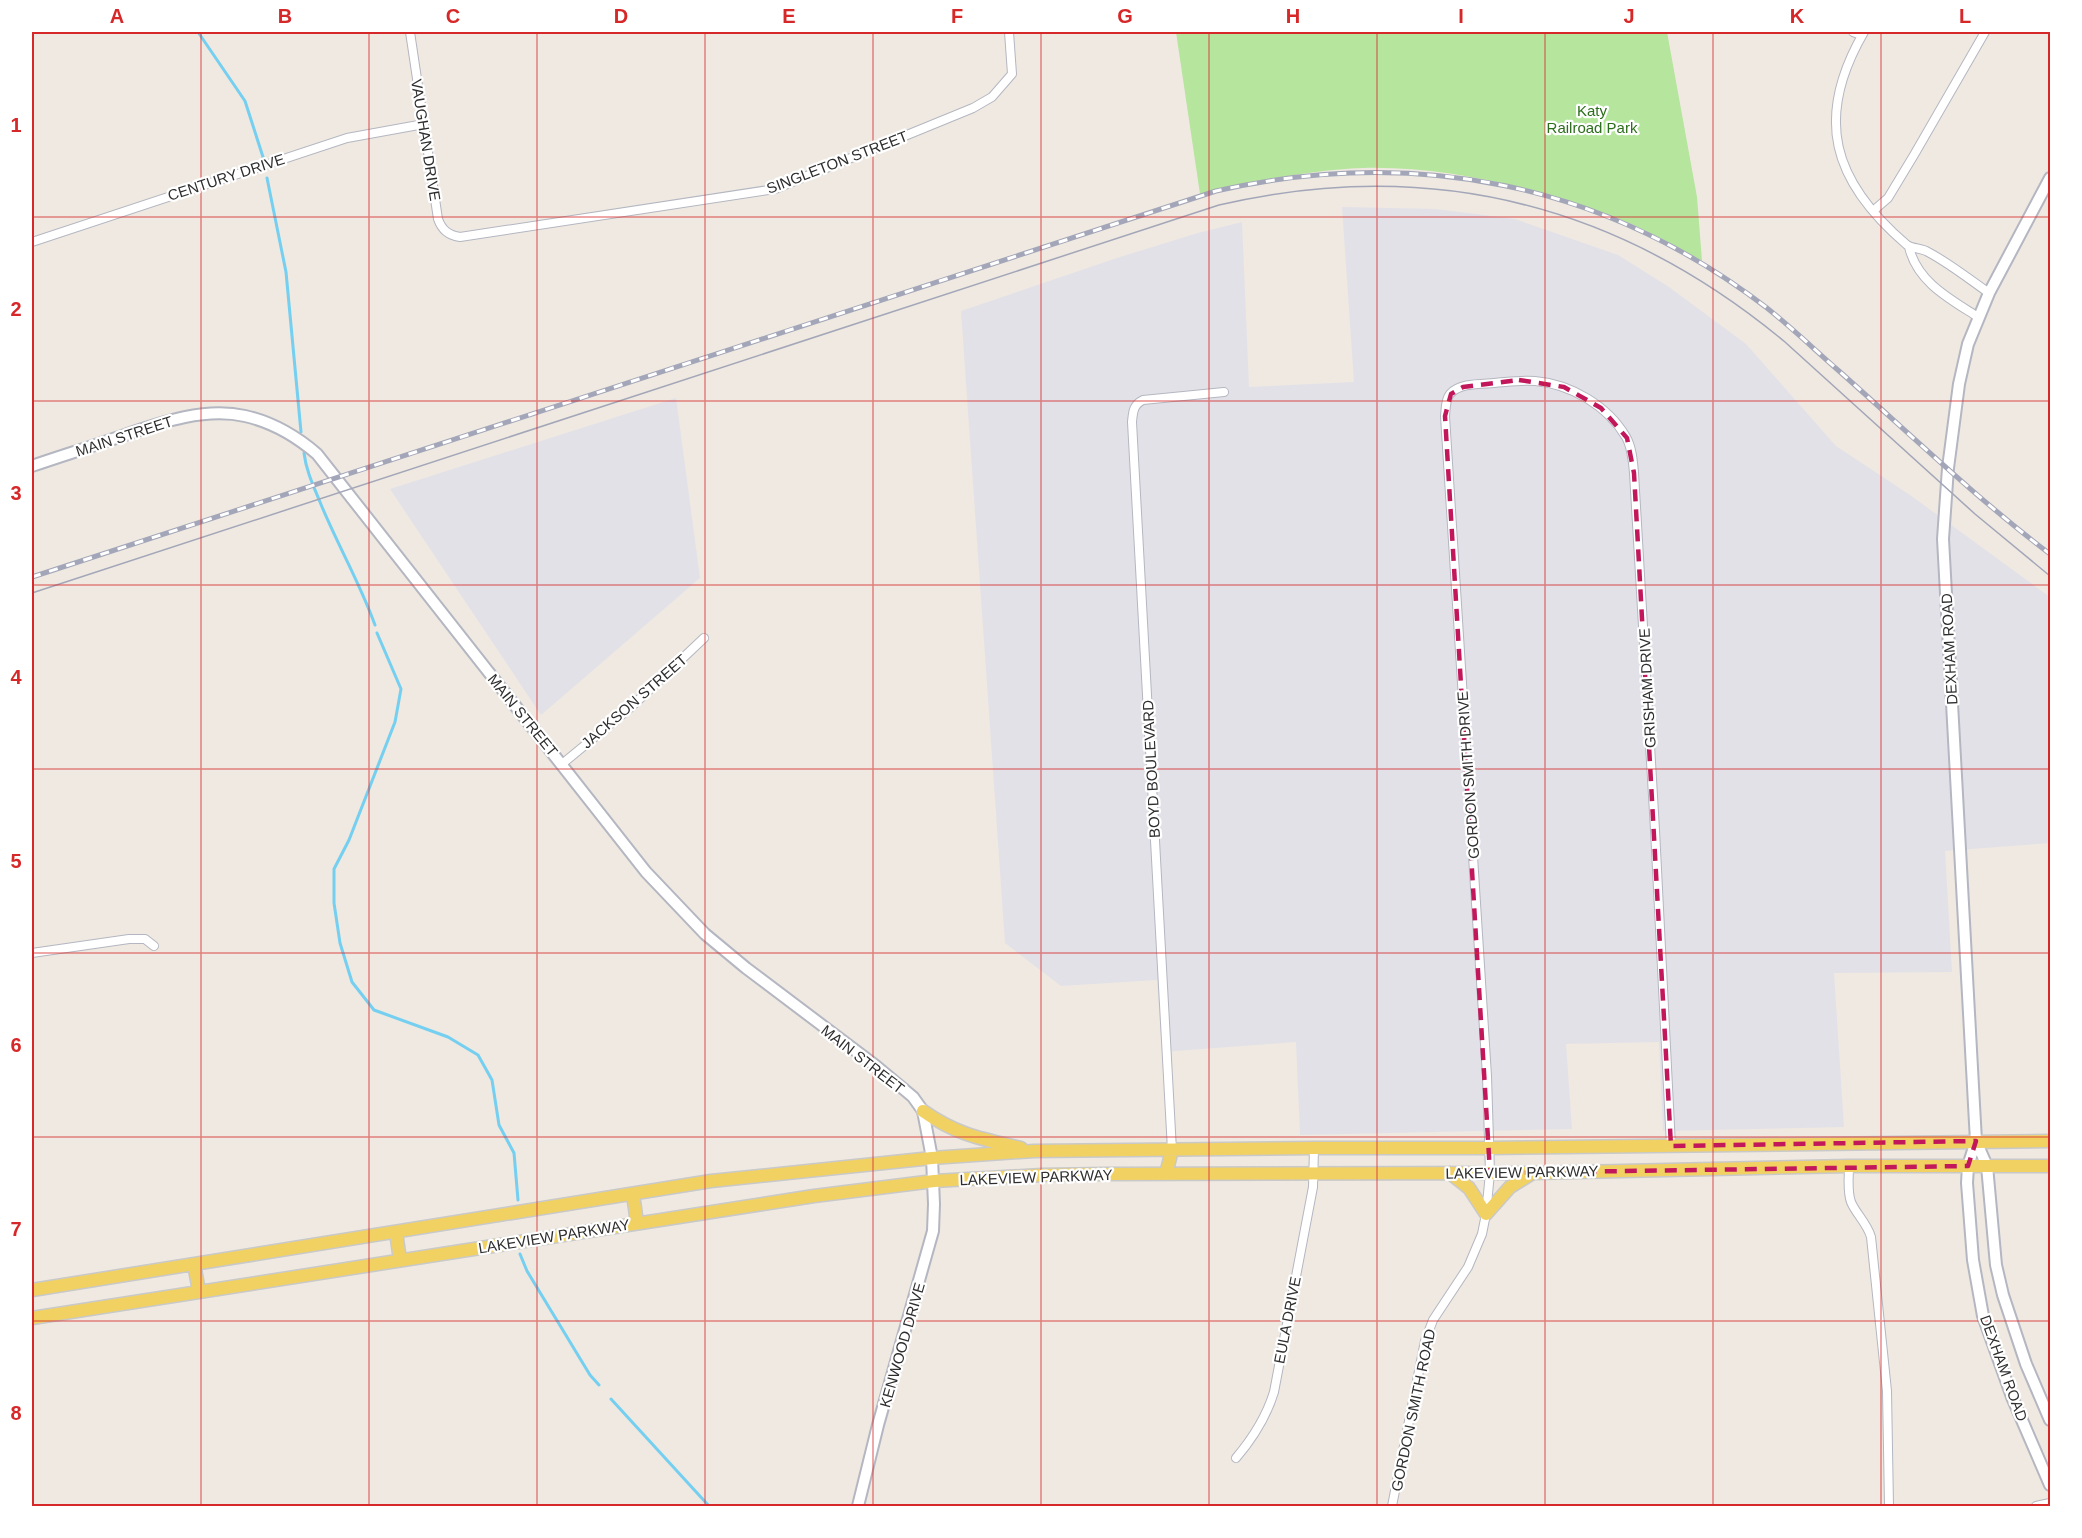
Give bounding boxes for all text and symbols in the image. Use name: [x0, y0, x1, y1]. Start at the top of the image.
text: A: [110, 5, 124, 27]
text: B: [278, 5, 292, 27]
text: C: [446, 5, 460, 27]
text: D: [614, 5, 628, 27]
text: E: [782, 5, 796, 27]
text: F: [951, 5, 963, 27]
text: G: [1117, 5, 1133, 27]
text: H: [1286, 5, 1300, 27]
text: I: [1458, 5, 1464, 27]
text: J: [1623, 5, 1635, 27]
text: K: [1790, 5, 1805, 27]
text: L: [1959, 5, 1971, 27]
street label: VAUGHAN DRIVE: [408, 78, 444, 202]
park label: Katy Railroad Park: [1547, 102, 1638, 136]
text: 1: [10, 114, 22, 136]
street label: SINGLETON STREET: [764, 127, 910, 197]
street label: CENTURY DRIVE: [165, 150, 287, 204]
text: 2: [10, 298, 22, 320]
street label: MAIN STREET: [73, 412, 175, 460]
text: 3: [10, 482, 22, 504]
street label: DEXHAM ROAD: [1938, 593, 1960, 705]
street label: GRISHAM DRIVE: [1635, 628, 1659, 748]
street label: JACKSON STREET: [578, 651, 690, 751]
text: 4: [10, 666, 22, 688]
street label: MAIN STREET: [485, 670, 561, 760]
street label: GORDON SMITH DRIVE: [1454, 690, 1482, 860]
street label: BOYD BOULEVARD: [1139, 699, 1163, 838]
text: 5: [10, 850, 22, 872]
street label: MAIN STREET: [818, 1021, 908, 1097]
text: 6: [10, 1034, 22, 1056]
street label: LAKEVIEW PARKWAY: [1445, 1162, 1599, 1182]
street label: LAKEVIEW PARKWAY: [959, 1166, 1113, 1188]
street label: LAKEVIEW PARKWAY: [477, 1216, 631, 1256]
text: 7: [10, 1218, 22, 1240]
street label: EULA DRIVE: [1270, 1275, 1304, 1365]
street label: KENWOOD DRIVE: [876, 1281, 928, 1409]
street label: DEXHAM ROAD: [1977, 1313, 2031, 1424]
street label: GORDON SMITH ROAD: [1387, 1327, 1439, 1493]
text: 8: [10, 1402, 22, 1424]

